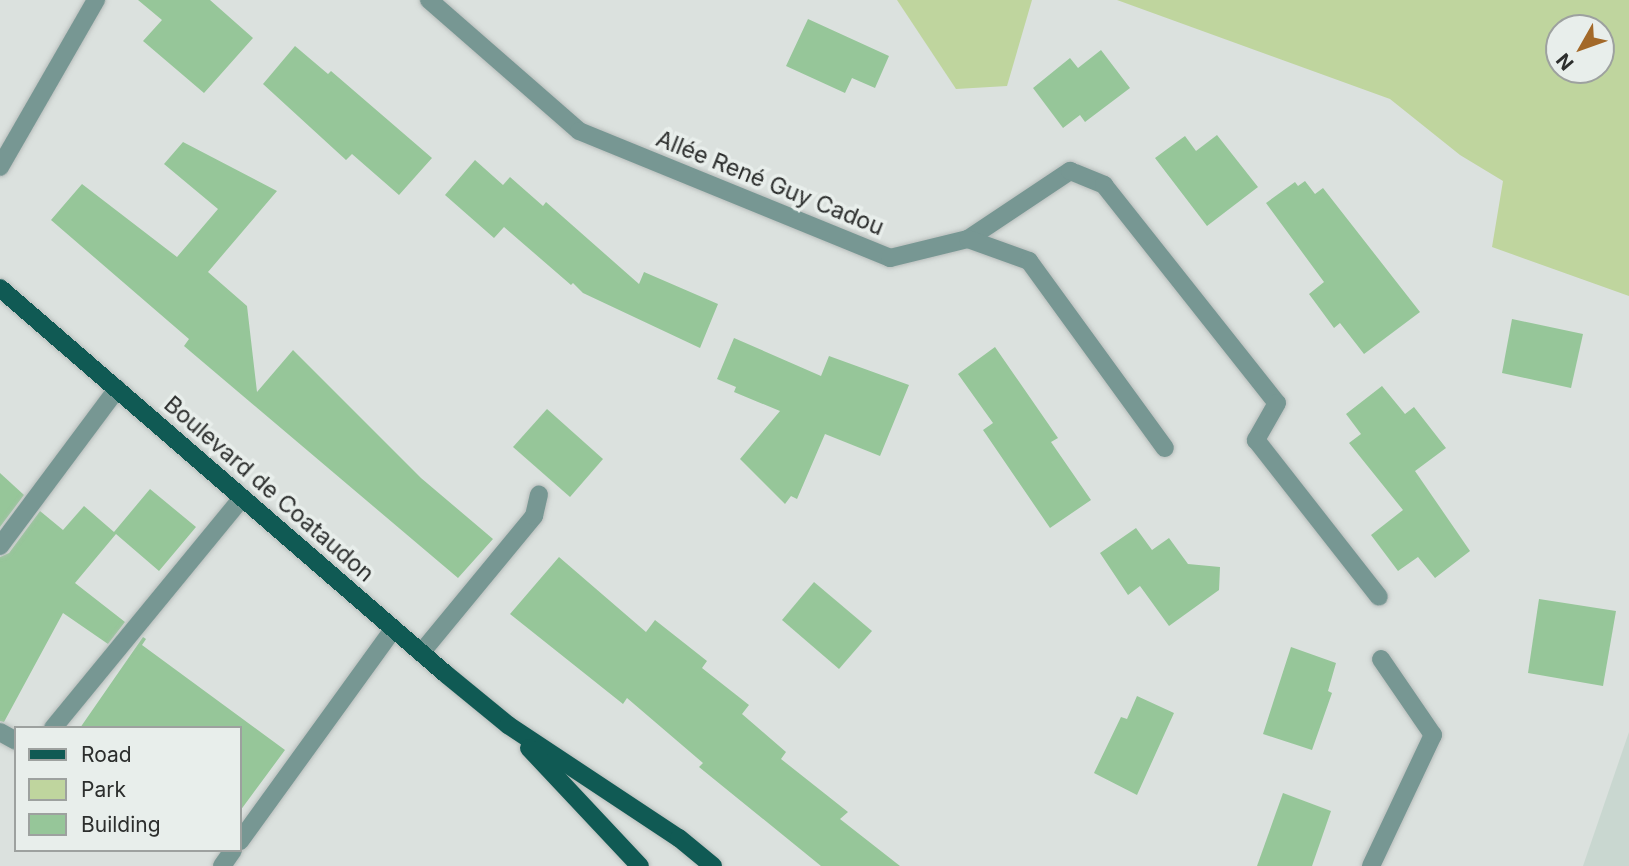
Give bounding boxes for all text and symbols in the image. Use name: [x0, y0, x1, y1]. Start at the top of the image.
north arrow: [1545, 14, 1615, 84]
text: N: [1552, 49, 1579, 74]
street label: Allée René Guy Cadou: [652, 125, 888, 241]
street label: Boulevard de Coataudon: [159, 390, 379, 588]
legend: [14, 726, 242, 852]
text: Road: [81, 742, 132, 767]
text: Park: [81, 777, 126, 802]
text: Building: [81, 812, 161, 837]

